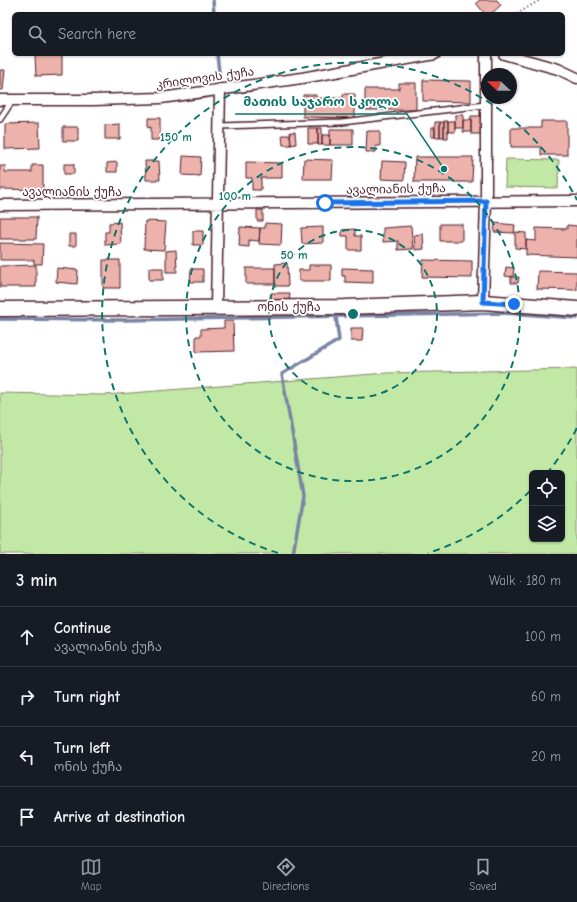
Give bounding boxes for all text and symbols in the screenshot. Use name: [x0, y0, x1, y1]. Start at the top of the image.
search box: [12, 12, 565, 56]
icon: search: [26, 23, 48, 45]
text: Search here: [58, 25, 136, 43]
street label: კრილოვის ქუჩა: [155, 64, 255, 93]
north arrow: [481, 68, 517, 104]
callout: მათის საჯარო სკოლა: [235, 89, 407, 114]
text: მათის საჯარო სკოლა: [243, 94, 399, 110]
text: 150 m: [160, 130, 192, 144]
street label: ავალიანის ქუჩა: [346, 181, 446, 198]
street label: ავალიანის ქუჩა: [22, 185, 122, 200]
text: 100 m: [219, 189, 251, 203]
route start: [316, 194, 334, 212]
text: 50 m: [280, 248, 308, 262]
route end: [505, 295, 523, 313]
street label: ონის ქუჩა: [257, 300, 321, 314]
centre of rings: [346, 307, 360, 321]
map controls: [529, 470, 565, 542]
button: locate: [529, 470, 565, 506]
button: layers: [529, 506, 565, 542]
text: 3 min: [16, 571, 57, 590]
text: Walk · 180 m: [489, 573, 561, 588]
text: Continue: [54, 619, 111, 637]
icon: ahead: [16, 626, 38, 648]
text: 100 m: [525, 629, 561, 644]
text: ავალიანის ქუჩა: [54, 639, 162, 654]
icon: right: [16, 686, 38, 708]
text: Turn right: [54, 688, 120, 706]
text: 60 m: [531, 689, 561, 704]
text: Turn left: [54, 739, 110, 757]
icon: left: [16, 746, 38, 768]
text: 20 m: [531, 749, 561, 764]
text: ონის ქუჩა: [54, 759, 122, 774]
icon: arrive: [16, 806, 38, 828]
text: Arrive at destination: [54, 808, 185, 826]
tab: Map: [80, 856, 102, 893]
tab: Directions: [262, 856, 309, 893]
tab: Saved: [469, 856, 497, 893]

